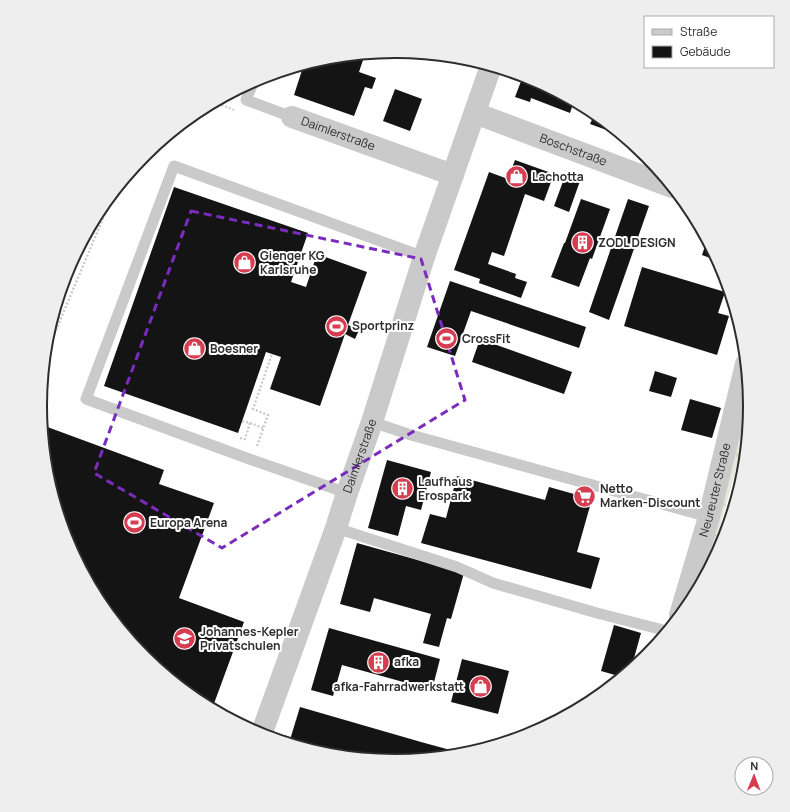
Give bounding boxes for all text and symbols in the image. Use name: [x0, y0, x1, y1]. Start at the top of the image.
legend: [644, 16, 774, 68]
text: Straße: [680, 23, 717, 40]
text: Gebäude: [680, 43, 731, 60]
street label: Daimlerstraße: [299, 112, 378, 154]
street label: Boschstraße: [537, 129, 610, 170]
shop icon: Lachotta: [503, 164, 529, 190]
place label: Lachotta: [532, 168, 584, 185]
building icon: ZODL DESIGN: [569, 230, 595, 256]
place label: ZODL DESIGN: [598, 234, 676, 251]
place label: Gienger KG Karlsruhe: [260, 247, 325, 278]
shop icon: Gienger KG Karlsruhe: [231, 250, 257, 276]
sports icon: Sportprinz: [324, 313, 350, 339]
place label: Sportprinz: [352, 317, 414, 334]
sports icon: CrossFit: [433, 326, 459, 352]
place label: CrossFit: [462, 330, 511, 347]
shop icon: Boesner: [182, 336, 208, 362]
place label: Boesner: [210, 340, 258, 357]
street label: Daimlerstraße: [339, 416, 380, 495]
street label: Neureuter Straße: [695, 441, 735, 539]
place label: Laufhaus Erospark: [418, 473, 473, 504]
building icon: Laufhaus Erospark: [390, 476, 416, 502]
place label: Netto Marken-Discount: [600, 480, 701, 511]
supermarket icon: Netto Marken-Discount: [571, 483, 597, 509]
sports icon: Europa Arena: [121, 510, 147, 536]
place label: Europa Arena: [150, 514, 228, 531]
place label: Johannes-Kepler Privatschulen: [200, 623, 299, 654]
school or university icon: Johannes-Kepler Privatschulen: [171, 626, 197, 652]
building icon: afka: [366, 649, 392, 675]
place label: afka: [394, 653, 419, 670]
shop icon: afka-Fahrradwerkstatt: [467, 674, 493, 700]
place label: afka-Fahrradwerkstatt: [334, 678, 464, 695]
north arrow: [734, 756, 774, 796]
text: N: [750, 758, 758, 773]

